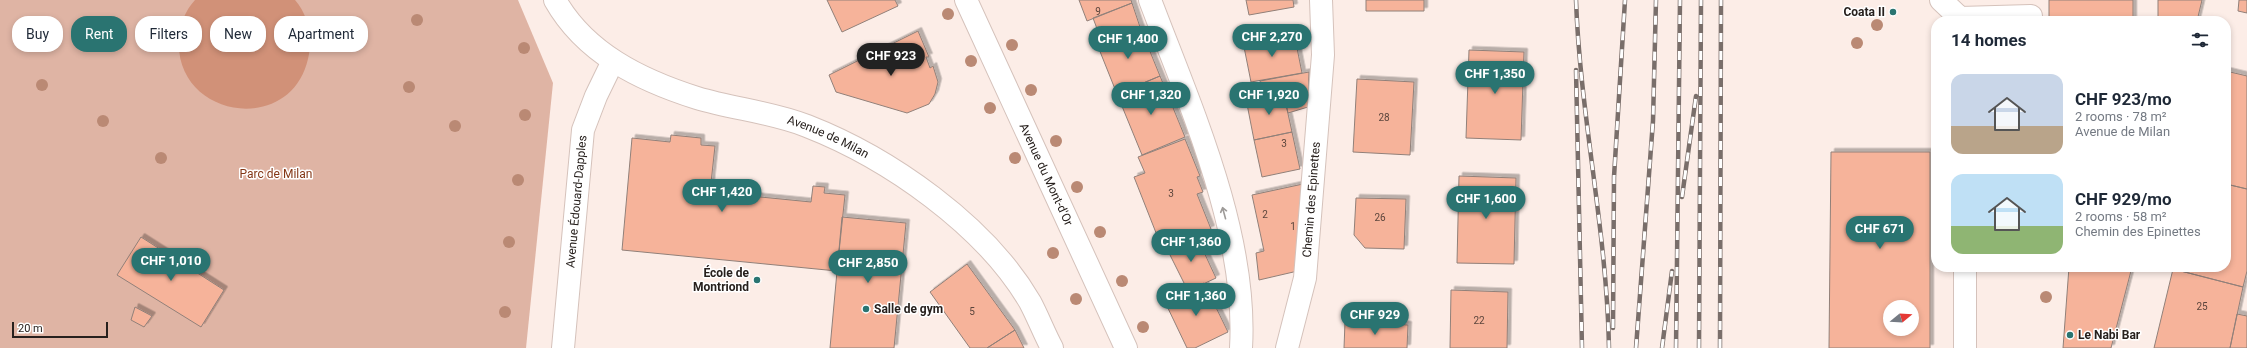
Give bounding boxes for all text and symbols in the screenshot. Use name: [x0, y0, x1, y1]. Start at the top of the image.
place label: Coata II: [1843, 5, 1885, 19]
house number: 9: [1095, 6, 1101, 17]
marker: Coata II: [1888, 7, 1898, 17]
chip: Buy: [12, 16, 63, 52]
chip: Rent: [71, 16, 127, 52]
chip: Filters: [135, 16, 202, 52]
chip: New: [210, 16, 266, 52]
chip: Apartment: [274, 16, 368, 52]
pin: CHF 2,270: [1226, 24, 1318, 58]
pin: CHF 1,400: [1082, 26, 1174, 60]
text: CHF 2,270: [1241, 29, 1303, 44]
icon: filters: [2189, 29, 2211, 51]
text: 14 homes: [1951, 30, 2027, 50]
text: CHF 1,400: [1097, 31, 1159, 46]
pin: CHF 923: [854, 43, 928, 77]
text: CHF 923: [866, 48, 916, 63]
pin: CHF 1,350: [1449, 61, 1541, 95]
text: CHF 1,350: [1464, 66, 1526, 81]
pin: CHF 1,320: [1105, 82, 1197, 116]
pin: CHF 1,920: [1223, 82, 1315, 116]
text: CHF 1,320: [1120, 87, 1182, 102]
text: CHF 1,920: [1238, 87, 1300, 102]
text: CHF 923/mo: [2075, 89, 2172, 109]
icon: home: [1983, 90, 2031, 138]
text: 2 rooms · 78 m²: [2075, 109, 2167, 124]
house number: 28: [1378, 112, 1390, 123]
street label: Avenue de Milan: [786, 113, 871, 161]
street label: Avenue du Mont-d'Or: [1017, 121, 1076, 228]
text: Avenue de Milan: [2075, 124, 2170, 139]
street label: Avenue Édouard-Dapples: [563, 135, 589, 269]
house number: 3: [1281, 138, 1287, 149]
street label: Chemin des Epinettes: [1300, 141, 1323, 258]
park label: Parc de Milan: [240, 167, 312, 181]
pin: CHF 1,420: [676, 179, 768, 213]
text: CHF 1,420: [691, 184, 753, 199]
pin: CHF 1,600: [1440, 186, 1532, 220]
house number: 3: [1168, 188, 1174, 199]
text: CHF 929/mo: [2075, 189, 2172, 209]
icon: home: [1983, 190, 2031, 238]
text: CHF 1,600: [1455, 191, 1517, 206]
one-way arrow: [1220, 207, 1227, 220]
house number: 2: [1262, 209, 1268, 220]
text: 2 rooms · 58 m²: [2075, 209, 2167, 224]
house number: 26: [1374, 212, 1386, 223]
pin: CHF 671: [1843, 216, 1917, 250]
house number: 1: [1290, 221, 1296, 232]
text: CHF 671: [1855, 221, 1905, 236]
text: Chemin des Epinettes: [2075, 224, 2201, 239]
pin: CHF 1,360: [1145, 229, 1237, 263]
text: CHF 1,360: [1160, 234, 1222, 249]
pin: CHF 1,010: [125, 248, 217, 282]
pin: CHF 2,850: [822, 250, 914, 284]
text: CHF 1,010: [140, 253, 202, 268]
text: CHF 2,850: [837, 255, 899, 270]
place label: École de Montriond: [693, 265, 750, 294]
marker: École de Montriond: [752, 275, 762, 285]
pin: CHF 1,360: [1150, 283, 1242, 317]
text: CHF 1,360: [1165, 288, 1227, 303]
north arrow: [1883, 300, 1919, 336]
map controls: [1883, 300, 1919, 336]
house number: 25: [2196, 301, 2208, 312]
place label: Salle de gym: [874, 302, 943, 316]
pin: CHF 929: [1338, 302, 1412, 336]
marker: Salle de gym: [861, 304, 871, 314]
house number: 5: [969, 306, 975, 317]
text: CHF 929: [1350, 307, 1400, 322]
house number: 22: [1473, 315, 1485, 326]
scale bar: [12, 320, 108, 339]
text: 20 m: [18, 322, 43, 335]
place label: Le Nabi Bar: [2078, 328, 2141, 342]
marker: Le Nabi Bar: [2065, 330, 2075, 340]

